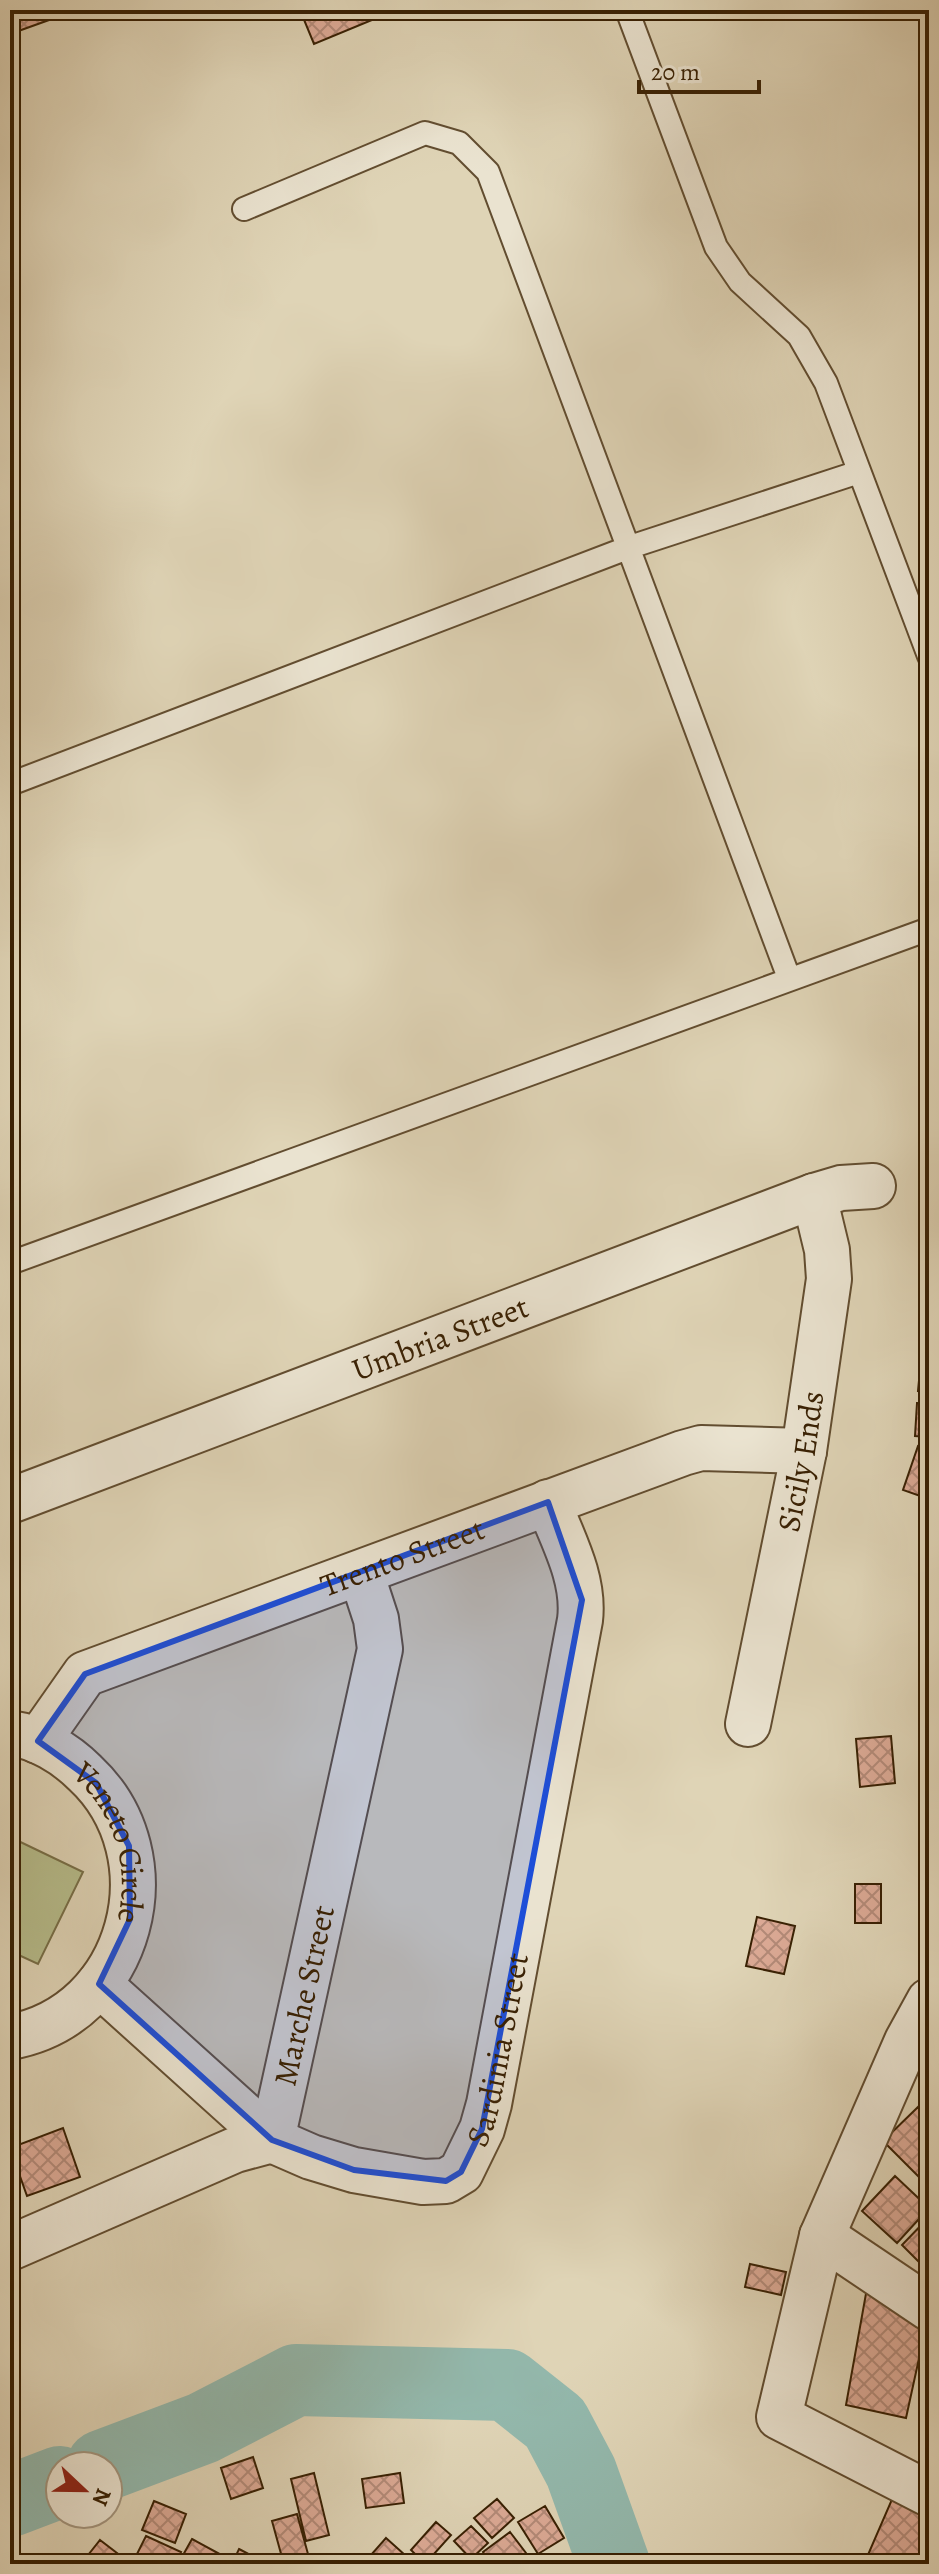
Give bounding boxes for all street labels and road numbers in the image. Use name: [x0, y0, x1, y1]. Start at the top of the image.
street label: Umbria Street: [346, 1284, 535, 1391]
street label: Sicily Ends: [766, 1388, 834, 1536]
street label: Trento Street: [314, 1506, 490, 1607]
street label: Veneto Circle: [63, 1750, 155, 1927]
street label: Marche Street: [263, 1901, 345, 2090]
street label: Sardinia Street: [455, 1949, 539, 2154]

